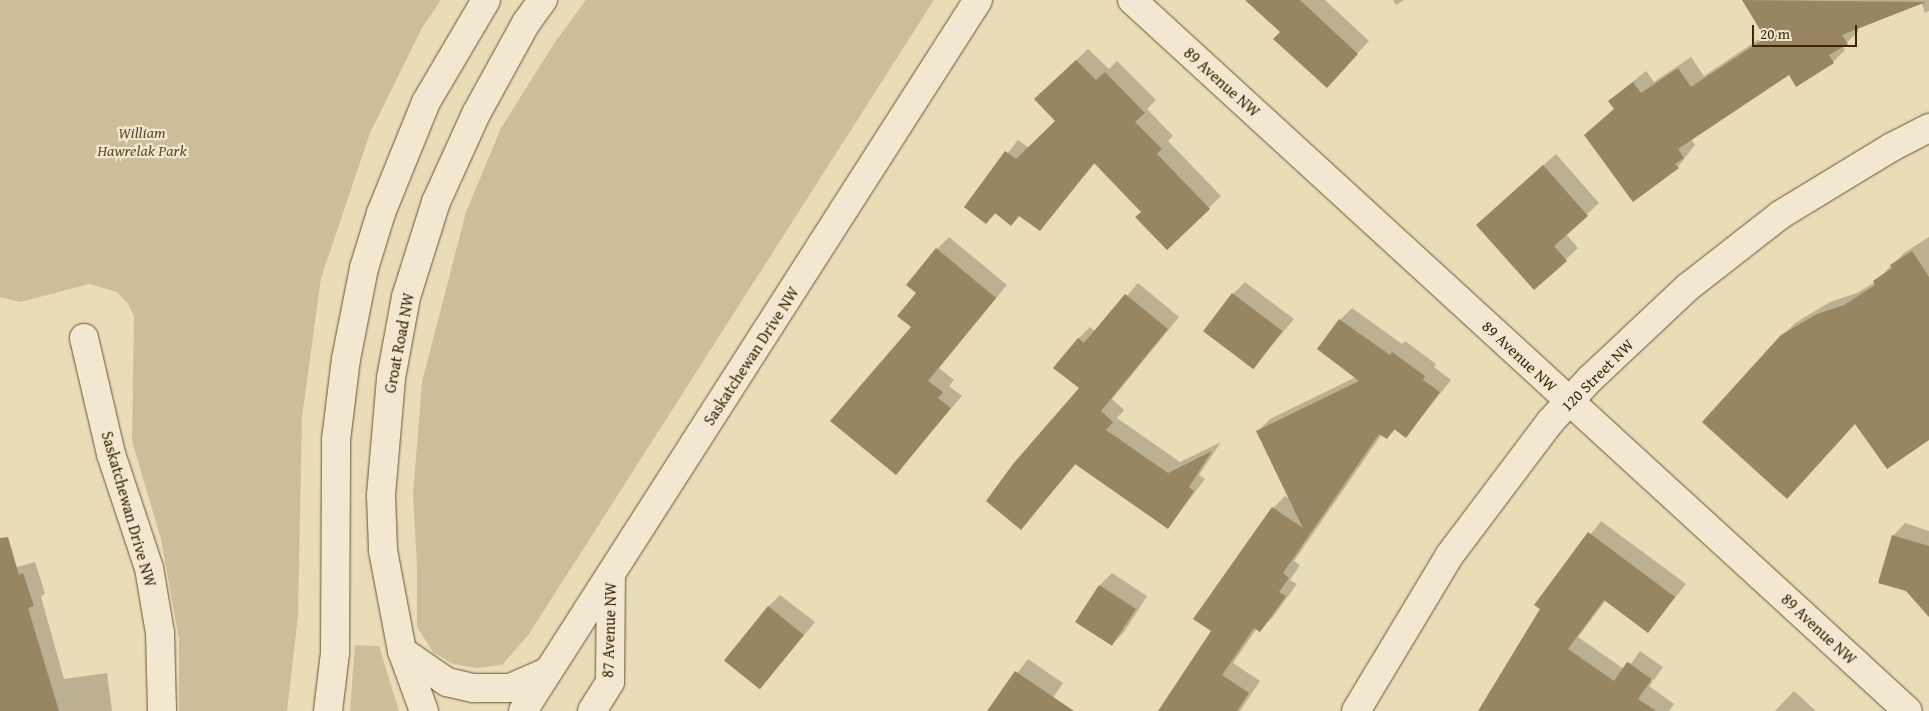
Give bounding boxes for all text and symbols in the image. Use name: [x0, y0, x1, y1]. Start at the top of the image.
scale bar: [1754, 15, 1859, 47]
text: 20 m: [1760, 23, 1790, 44]
street label: 89 Avenue NW: [1180, 43, 1264, 121]
park label: William Hawrelak Park: [97, 122, 187, 160]
street label: Saskatchewan Drive NW: [699, 283, 803, 429]
street label: Groat Road NW: [380, 291, 418, 395]
street label: 89 Avenue NW: [1478, 316, 1562, 396]
street label: 120 Street NW: [1557, 335, 1637, 415]
street label: Saskatchewan Drive NW: [98, 429, 160, 589]
street label: 87 Avenue NW: [598, 582, 620, 678]
street label: 89 Avenue NW: [1777, 589, 1861, 669]

